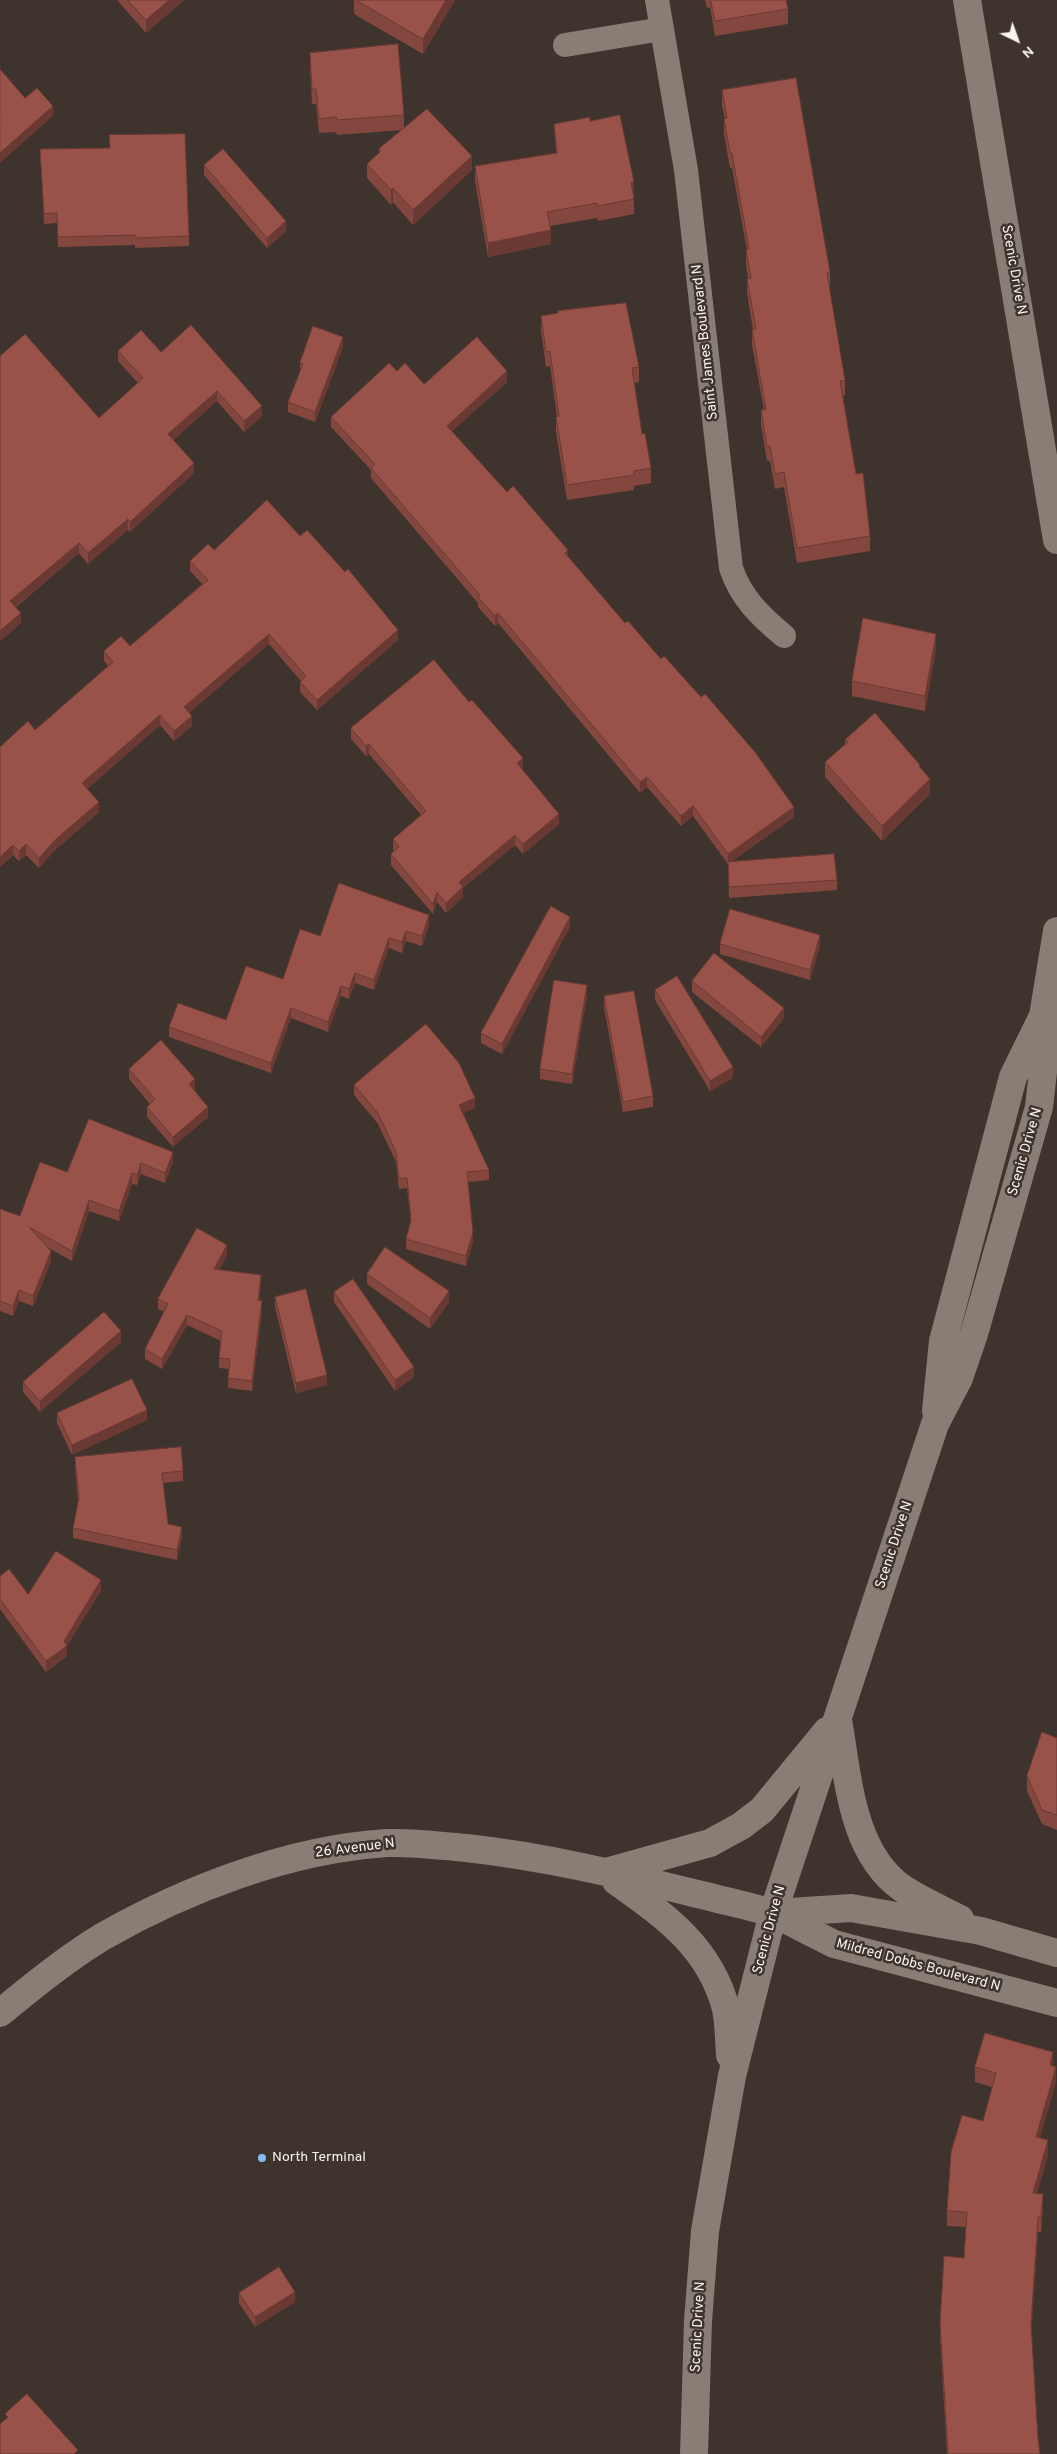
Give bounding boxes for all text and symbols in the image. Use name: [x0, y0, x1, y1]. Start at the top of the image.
north arrow: [992, 15, 1042, 65]
text: N: [1018, 42, 1037, 61]
street label: Scenic Drive N: [997, 224, 1029, 316]
street label: Saint James Boulevard N: [689, 263, 723, 421]
street label: Scenic Drive N: [1005, 1106, 1047, 1198]
street label: Scenic Drive N: [873, 1499, 917, 1591]
street label: 26 Avenue N: [314, 1836, 396, 1862]
street label: Scenic Drive N: [750, 1884, 790, 1976]
street label: Mildred Dobbs Boulevard N: [834, 1936, 1002, 1996]
place label: North Terminal: [272, 2150, 366, 2166]
marker: North Terminal: [256, 2152, 268, 2164]
street label: Scenic Drive N: [688, 2281, 710, 2373]

